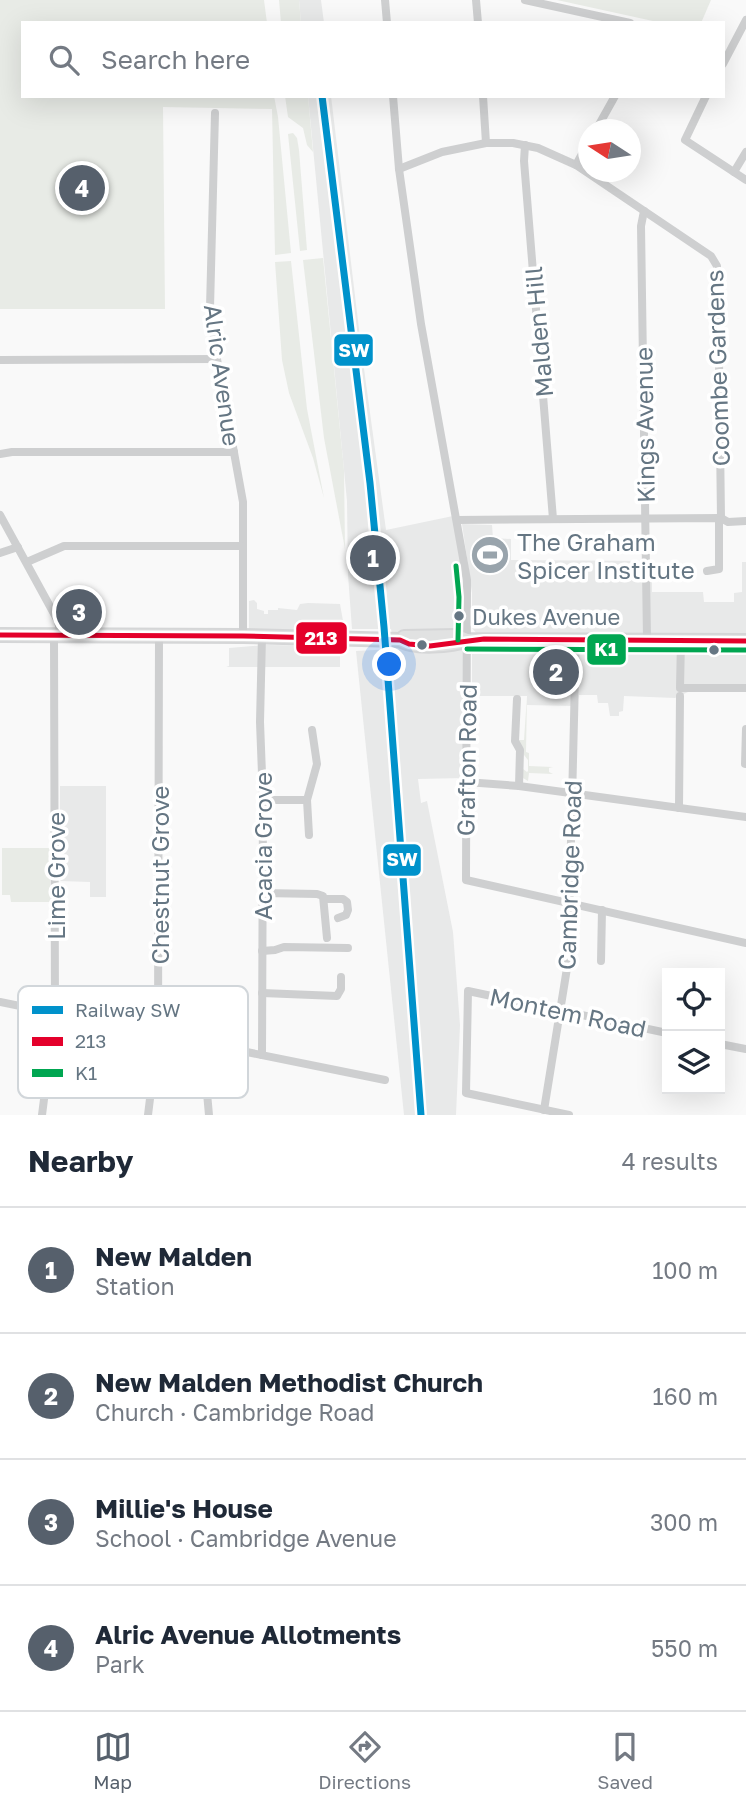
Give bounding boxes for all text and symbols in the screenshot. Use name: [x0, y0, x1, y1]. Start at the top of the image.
search box: [21, 21, 725, 98]
icon: search: [45, 41, 83, 79]
text: Search here: [101, 44, 250, 75]
north arrow: [578, 119, 641, 182]
pin: 4: [59, 162, 105, 214]
street label: Malden Hill: [518, 265, 558, 399]
street label: Coombe Gardens: [699, 269, 735, 467]
street label: Alric Avenue: [199, 302, 247, 448]
line badge: SW: [333, 333, 374, 367]
text: SW: [338, 338, 370, 361]
street label: Kings Avenue: [628, 347, 660, 503]
place label: The Graham Spicer Institute: [517, 527, 695, 584]
pin: 1: [350, 532, 396, 584]
sports icon: The Graham Spicer Institute: [469, 534, 511, 576]
pin: 3: [56, 586, 102, 638]
place label: Dukes Avenue: [472, 603, 620, 630]
marker: Dukes Avenue: [452, 609, 466, 623]
line badge: 213: [295, 621, 348, 655]
text: 213: [305, 626, 337, 649]
line badge: K1: [586, 633, 627, 666]
text: K1: [594, 637, 618, 660]
unlabelled marker: [415, 638, 429, 652]
unlabelled marker: [707, 643, 721, 657]
pin: 2: [533, 646, 579, 698]
your location: [372, 647, 406, 681]
street label: Grafton Road: [450, 684, 482, 836]
street label: Acacia Grove: [248, 772, 277, 920]
street label: Cambridge Road: [551, 780, 587, 970]
street label: Chestnut Grove: [145, 785, 174, 965]
street label: Lime Grove: [41, 812, 70, 940]
line badge: SW: [382, 843, 422, 877]
text: SW: [386, 847, 418, 870]
map controls: [662, 968, 725, 1094]
button: locate: [662, 968, 725, 1031]
street label: Montem Road: [487, 981, 649, 1043]
legend: [18, 986, 248, 1098]
text: Railway SW: [75, 998, 180, 1021]
text: 213: [75, 1029, 106, 1052]
button: layers: [662, 1031, 725, 1094]
text: K1: [75, 1061, 97, 1084]
text: Nearby: [28, 1143, 133, 1179]
text: 4 results: [622, 1147, 718, 1175]
text: New Malden: [95, 1241, 252, 1272]
text: 1: [45, 1256, 57, 1284]
text: 100 m: [652, 1256, 718, 1284]
text: Station: [95, 1272, 175, 1300]
text: New Malden Methodist Church: [95, 1367, 483, 1398]
text: 2: [44, 1382, 58, 1410]
text: 160 m: [653, 1382, 718, 1410]
text: Church · Cambridge Road: [95, 1398, 375, 1426]
text: Millie's House: [95, 1493, 273, 1524]
text: 3: [44, 1508, 58, 1536]
text: 300 m: [650, 1508, 718, 1536]
text: School · Cambridge Avenue: [95, 1524, 397, 1552]
text: Alric Avenue Allotments: [95, 1619, 401, 1650]
text: 4: [44, 1634, 58, 1662]
text: 550 m: [651, 1634, 718, 1662]
text: Park: [95, 1650, 145, 1678]
tab: Map: [93, 1728, 132, 1793]
tab: Directions: [318, 1728, 411, 1793]
tab: Saved: [597, 1728, 653, 1793]

